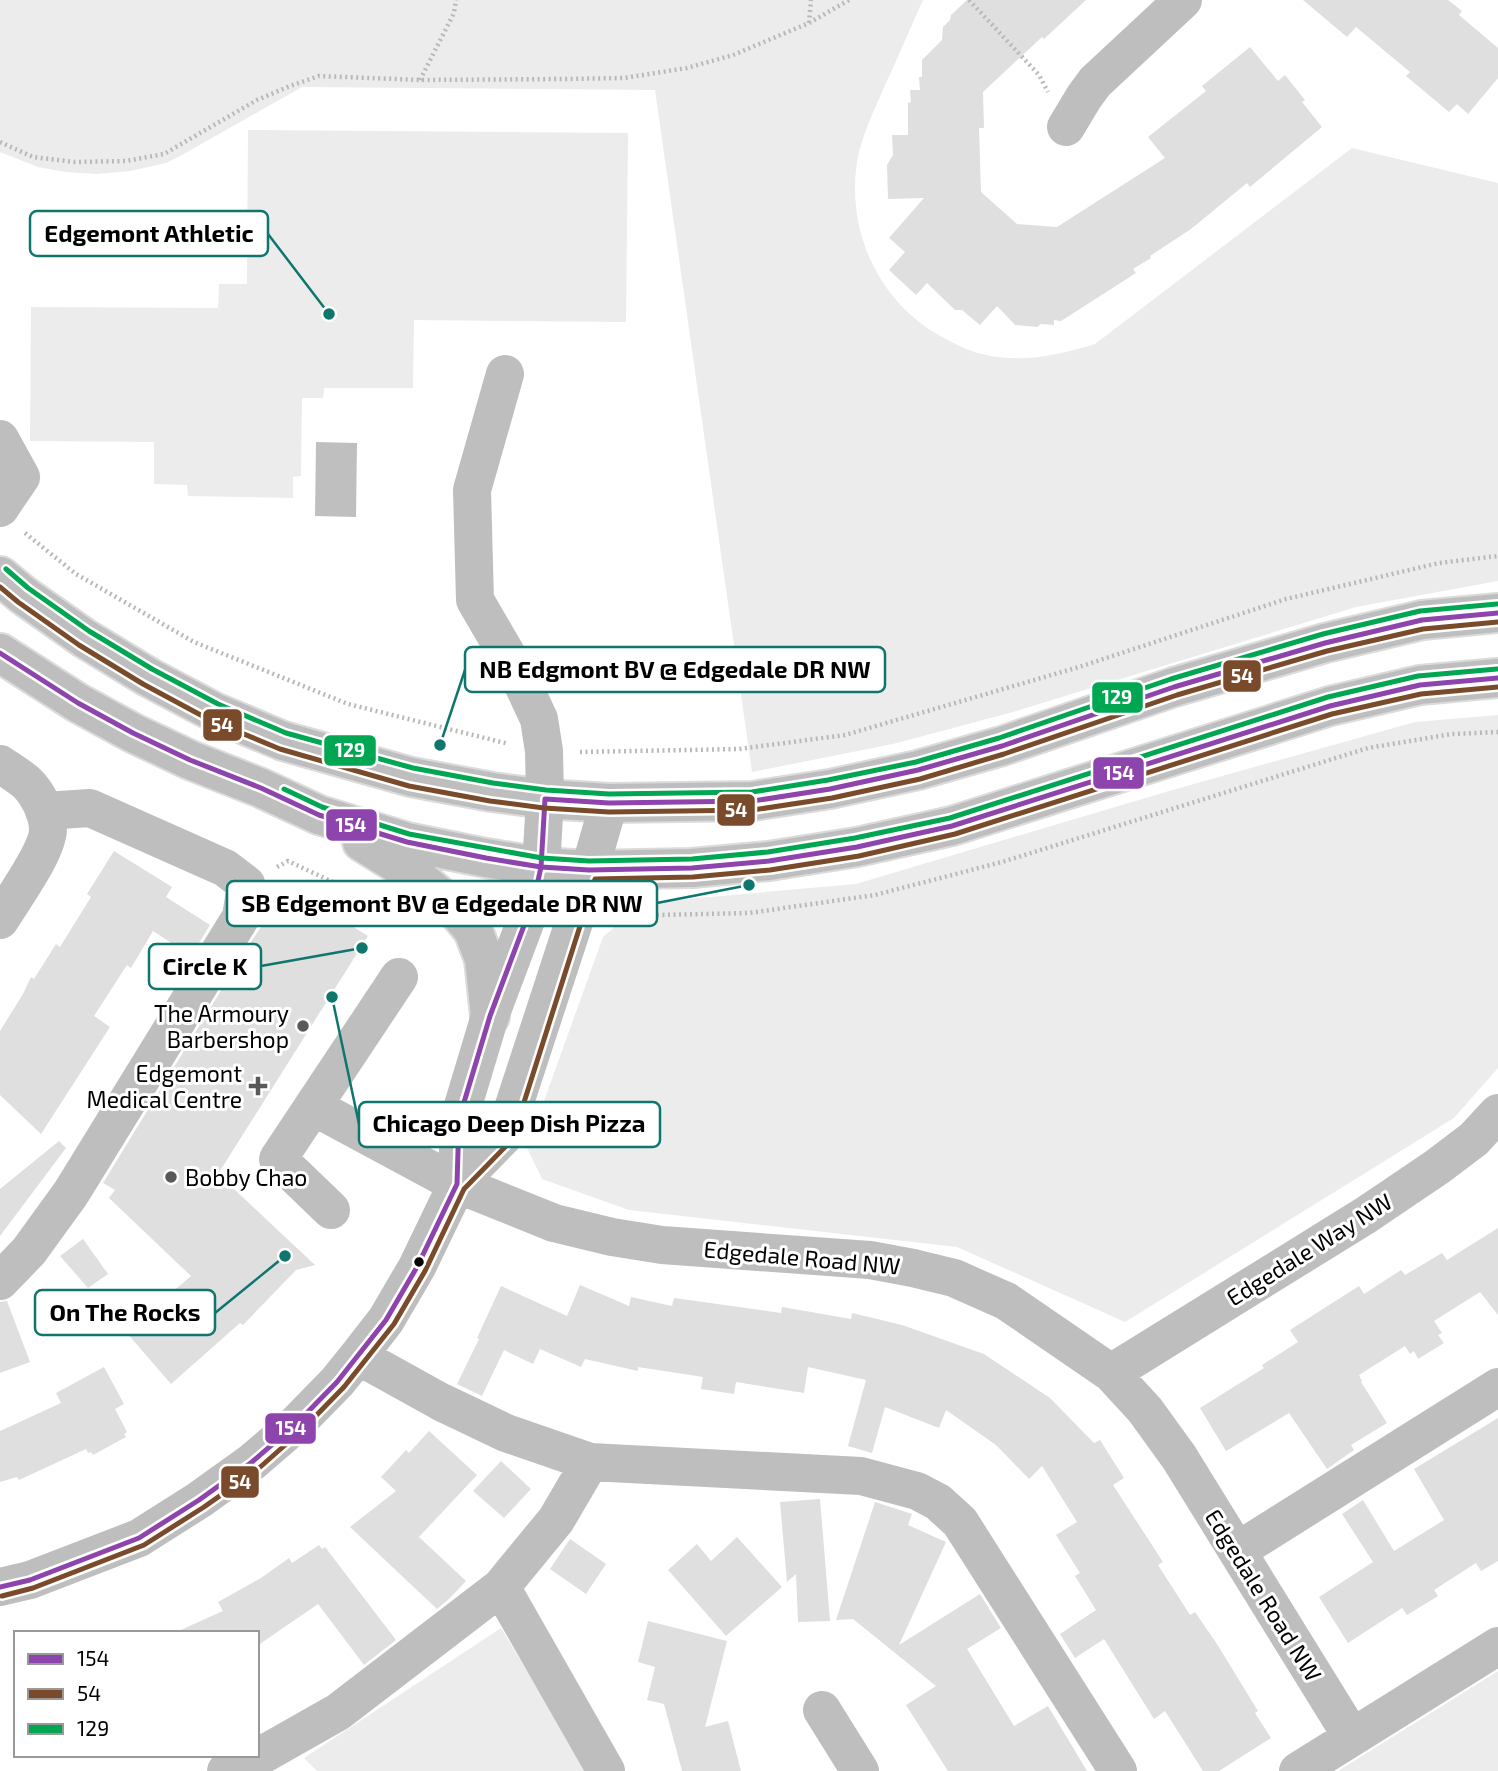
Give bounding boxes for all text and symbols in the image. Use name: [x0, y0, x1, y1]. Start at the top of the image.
callout: Edgemont Athletic: [30, 211, 268, 256]
text: Edgemont Athletic: [44, 218, 254, 247]
callout: NB Edgmont BV @ Edgedale DR NW: [465, 647, 885, 692]
text: NB Edgmont BV @ Edgedale DR NW: [479, 654, 871, 683]
line badge: 54: [1222, 659, 1262, 693]
text: 54: [1231, 664, 1253, 687]
line badge: 129: [1091, 681, 1144, 714]
text: 129: [1102, 685, 1132, 708]
line badge: 54: [202, 708, 243, 742]
text: 54: [211, 713, 233, 736]
line badge: 129: [323, 734, 377, 767]
text: 129: [335, 738, 365, 761]
line badge: 154: [1092, 756, 1145, 790]
text: 154: [1104, 761, 1134, 784]
line badge: 54: [716, 793, 756, 827]
text: 54: [725, 798, 747, 821]
line badge: 154: [325, 808, 378, 842]
text: 154: [336, 813, 366, 836]
callout: SB Edgemont BV @ Edgedale DR NW: [227, 881, 657, 926]
text: SB Edgemont BV @ Edgedale DR NW: [241, 888, 643, 917]
callout: Circle K: [149, 944, 261, 989]
text: Circle K: [163, 951, 248, 980]
place label: The Armoury Barbershop: [154, 999, 289, 1053]
marker: The Armoury Barbershop: [295, 1018, 311, 1034]
place label: Edgemont Medical Centre: [86, 1059, 242, 1113]
marker: Edgemont Medical Centre: [248, 1076, 268, 1096]
callout: Chicago Deep Dish Pizza: [359, 1102, 660, 1147]
text: Chicago Deep Dish Pizza: [372, 1108, 646, 1137]
place label: Bobby Chao: [185, 1163, 307, 1191]
marker: Bobby Chao: [163, 1169, 179, 1185]
street label: Edgedale Way NW: [1221, 1187, 1397, 1311]
street label: Edgedale Road NW: [702, 1234, 902, 1280]
unlabelled marker: [412, 1255, 426, 1269]
callout: On The Rocks: [35, 1290, 215, 1335]
text: On The Rocks: [49, 1297, 201, 1326]
line badge: 154: [264, 1412, 317, 1445]
text: 154: [276, 1416, 306, 1439]
line badge: 54: [220, 1465, 260, 1499]
text: 54: [229, 1470, 251, 1493]
street label: Edgedale Road NW: [1200, 1504, 1328, 1686]
legend: [14, 1631, 259, 1757]
text: 154: [77, 1645, 110, 1670]
text: 54: [77, 1680, 101, 1705]
text: 129: [77, 1715, 109, 1740]

